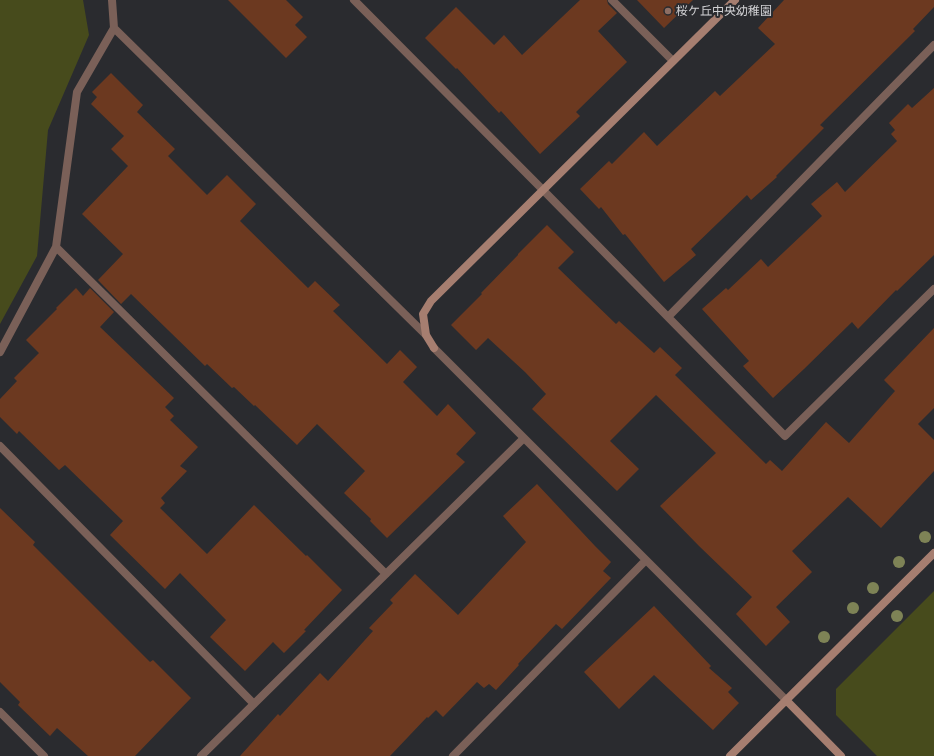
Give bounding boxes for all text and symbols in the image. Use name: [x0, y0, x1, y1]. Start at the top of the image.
place label: 桜ケ丘中央幼稚園: [676, 4, 772, 18]
marker: 桜ケ丘中央幼稚園: [663, 6, 673, 16]

